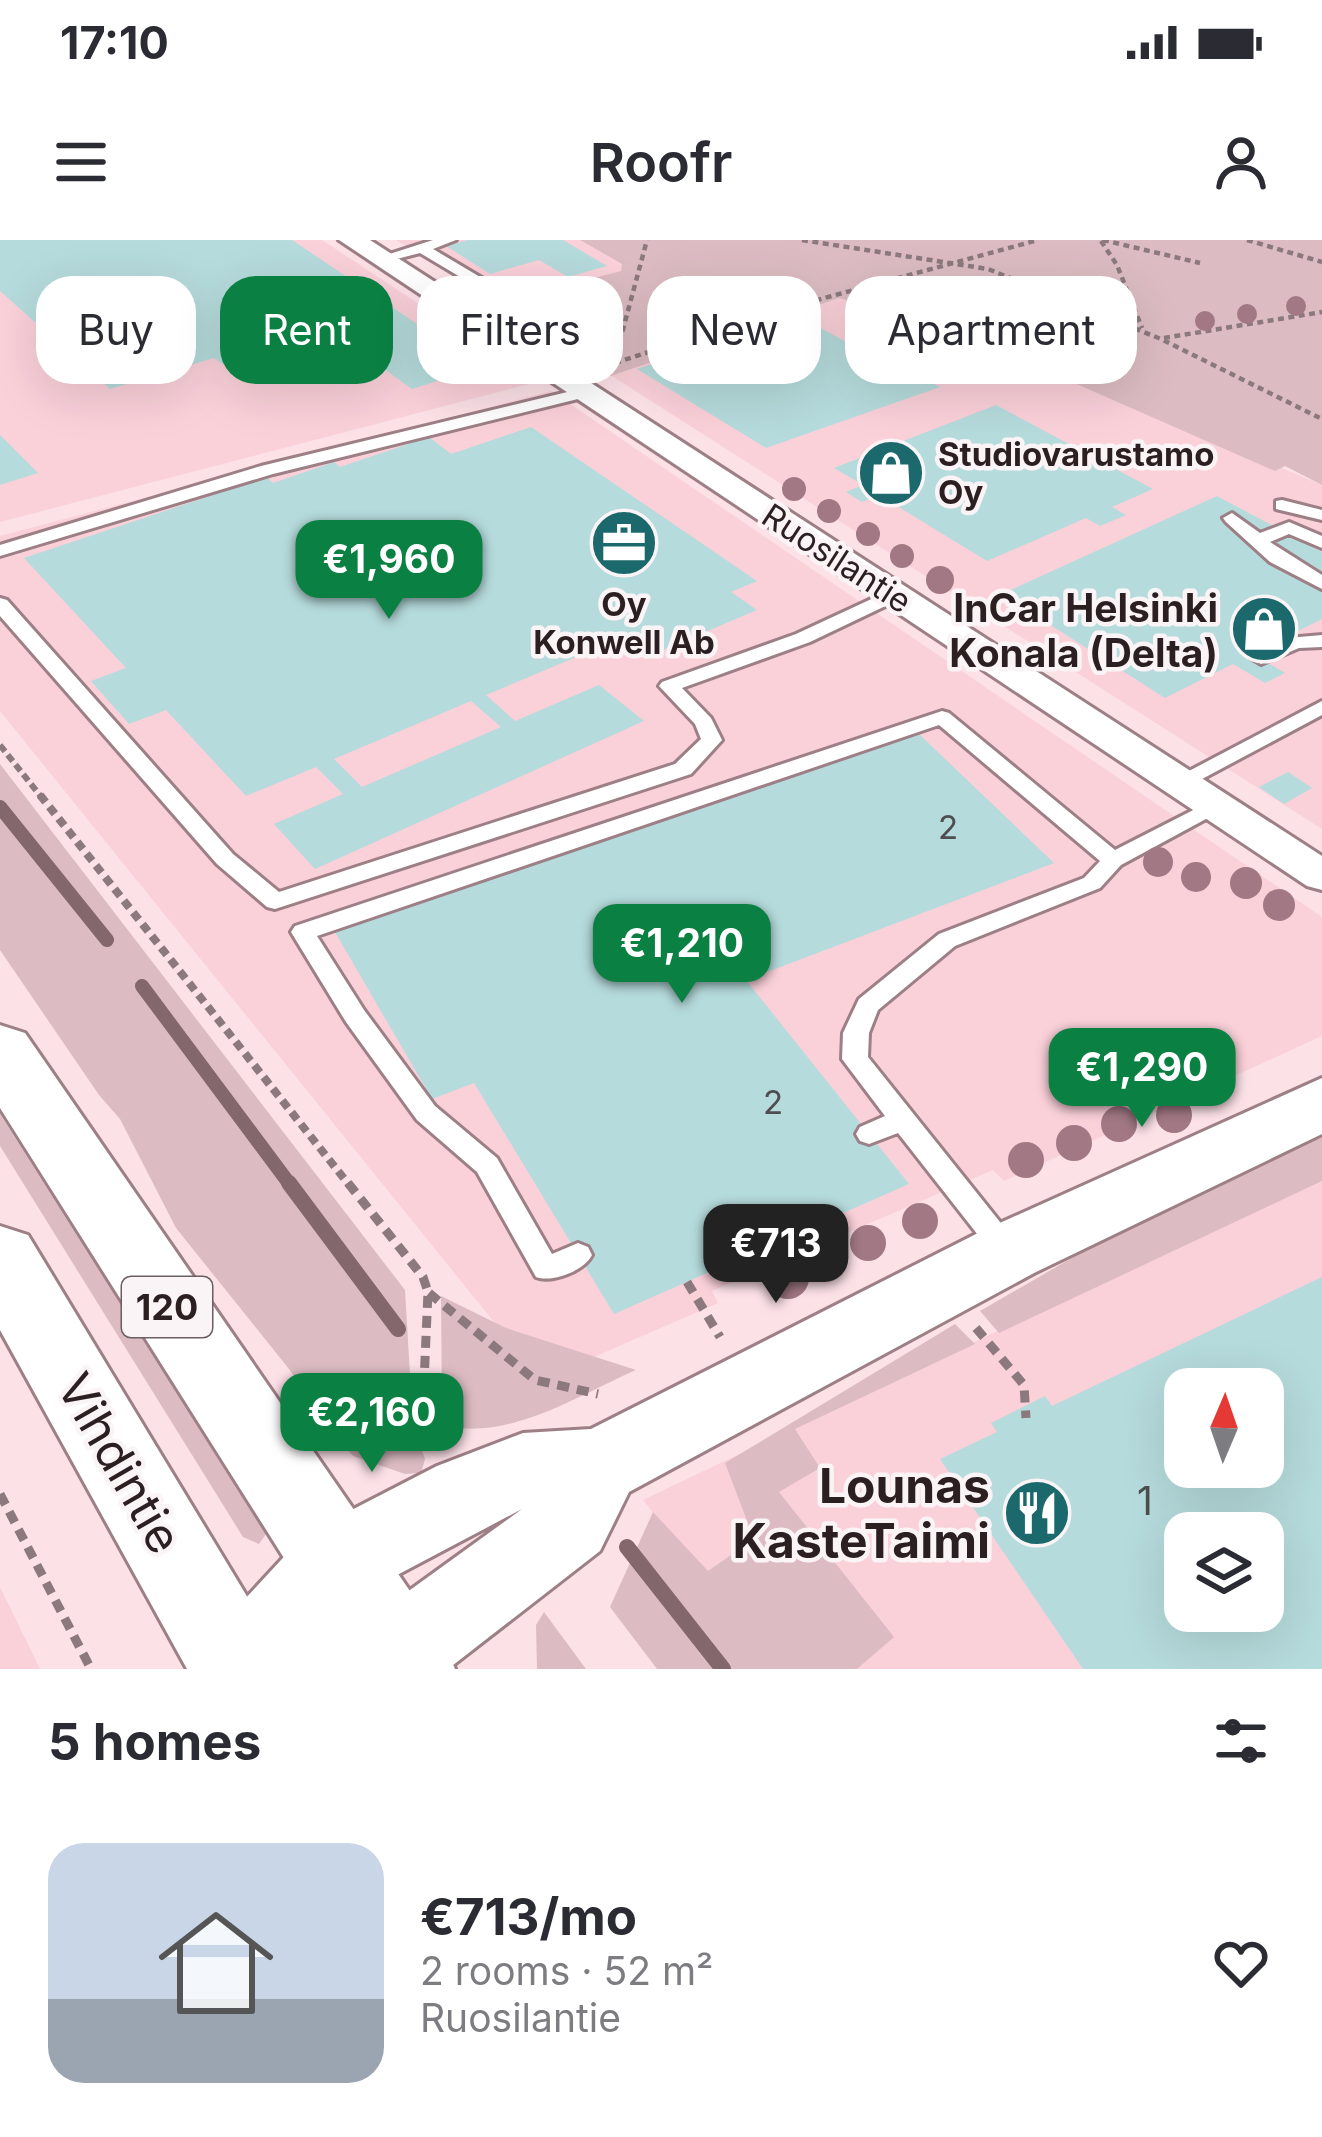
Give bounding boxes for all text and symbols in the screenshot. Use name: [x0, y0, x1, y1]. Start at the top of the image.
text: 17:10: [60, 15, 169, 70]
icon: menu: [48, 129, 114, 195]
icon: person: [1208, 129, 1274, 195]
text: Roofr: [590, 130, 732, 195]
chip: Buy: [36, 276, 196, 384]
chip: Rent: [220, 276, 393, 384]
chip: Filters: [417, 276, 623, 384]
chip: New: [647, 276, 821, 384]
chip: Apartment: [845, 276, 1137, 384]
place label: Studiovarustamo Oy: [938, 434, 1214, 512]
shop icon: Studiovarustamo Oy: [856, 438, 926, 508]
street label: Ruosilantie: [755, 495, 919, 621]
office icon: Oy Konwell Ab: [589, 508, 659, 578]
pin: €1,960: [291, 520, 487, 622]
text: €1,960: [323, 535, 456, 582]
place label: Oy Konwell Ab: [533, 584, 715, 662]
place label: InCar Helsinki Konala (Delta): [949, 584, 1218, 676]
shop icon: InCar Helsinki Konala (Delta): [1229, 594, 1299, 664]
house number: 2: [938, 807, 958, 847]
pin: €1,210: [584, 904, 780, 1006]
text: €1,210: [620, 919, 744, 966]
pin: €1,290: [1044, 1028, 1240, 1130]
text: €1,290: [1076, 1043, 1208, 1090]
house number: 2: [763, 1082, 783, 1122]
pin: €713: [705, 1204, 847, 1306]
text: €713: [730, 1219, 822, 1266]
road number: 120: [122, 1277, 212, 1337]
street label: Vihdintie: [45, 1363, 195, 1563]
north arrow: [1164, 1368, 1284, 1488]
map controls: [1164, 1368, 1284, 1632]
pin: €2,160: [274, 1373, 470, 1475]
text: €2,160: [307, 1388, 437, 1435]
place label: Lounas KasteTaimi: [733, 1456, 990, 1570]
house number: 1: [1137, 1477, 1153, 1524]
restaurant icon: Lounas KasteTaimi: [1002, 1478, 1072, 1548]
button: layers: [1164, 1512, 1284, 1632]
icon: filters: [1208, 1708, 1274, 1774]
text: 5 homes: [48, 1711, 261, 1772]
text: €713/mo: [420, 1886, 637, 1947]
icon: home: [144, 1891, 288, 2035]
icon: heart: [1208, 1930, 1274, 1996]
text: 2 rooms · 52 m²: [420, 1947, 713, 1994]
text: Ruosilantie: [420, 1994, 621, 2041]

